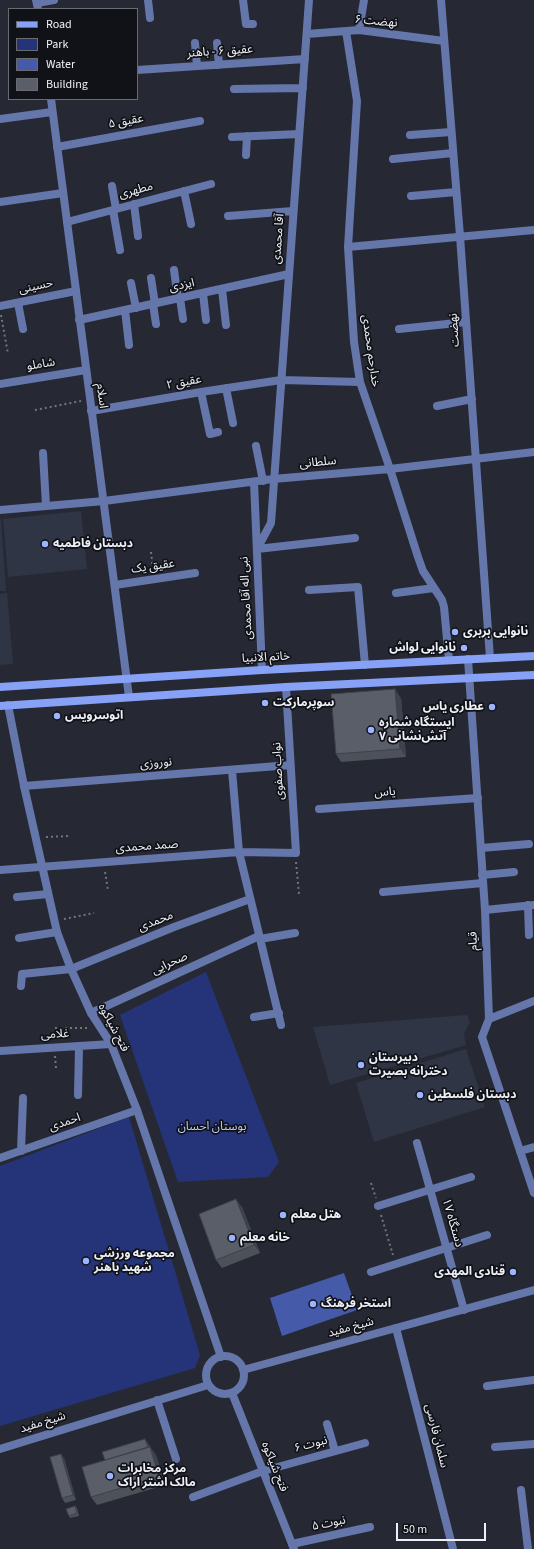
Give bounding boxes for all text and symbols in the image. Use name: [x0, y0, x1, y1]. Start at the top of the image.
legend: [8, 8, 138, 100]
street label: نهضت ۶: [354, 13, 398, 31]
text: Road: [46, 16, 72, 33]
text: Park: [46, 36, 68, 53]
street label: عقیق ۶ - باهنر: [186, 43, 254, 61]
text: Water: [46, 56, 75, 73]
text: Building: [46, 76, 88, 93]
street label: عقیق ۵: [107, 112, 145, 132]
street label: مطهری: [117, 180, 155, 202]
street label: آقا محمدی: [270, 213, 288, 265]
street label: ایزدی: [168, 276, 196, 296]
street label: حسینی: [18, 277, 54, 297]
street label: نهضت: [447, 313, 463, 347]
street label: خدارحم محمدی: [358, 314, 382, 388]
street label: شاملو: [26, 356, 56, 374]
street label: عقیق ۲: [165, 373, 203, 393]
street label: اسلام: [92, 382, 110, 410]
street label: سلطانی: [299, 454, 337, 472]
place label: دبستان فاطمیه: [53, 537, 133, 551]
marker: دبستان فاطمیه: [40, 539, 50, 549]
street label: نبی اله آقا محمدی: [238, 556, 256, 640]
street label: عقیق یک: [130, 557, 176, 577]
place label: نانوایی بربری: [463, 625, 528, 639]
marker: نانوایی بربری: [450, 627, 460, 637]
place label: نانوایی لواش: [389, 641, 456, 655]
marker: نانوایی لواش: [459, 643, 469, 653]
street label: خاتم الانبیا: [241, 650, 291, 666]
place label: سوپرمارکت: [273, 696, 334, 710]
marker: سوپرمارکت: [260, 698, 270, 708]
place label: عطاری یاس: [423, 700, 484, 714]
marker: عطاری یاس: [487, 702, 497, 712]
place label: اتوسرویس: [65, 709, 123, 723]
marker: اتوسرویس: [52, 711, 62, 721]
place label: ایستگاه شماره ۷ آتش‌نشانی: [379, 716, 454, 744]
marker: ایستگاه شماره ۷ آتش‌نشانی: [366, 725, 376, 735]
street label: نواب صفوی: [270, 742, 288, 800]
street label: نوروزی: [139, 755, 173, 773]
street label: یاس: [374, 785, 396, 801]
street label: صمد محمدی: [115, 838, 179, 856]
street label: محمدی: [136, 909, 176, 935]
street label: قیام: [466, 931, 482, 951]
street label: صحرایی: [150, 949, 190, 979]
street label: فتح شیاکوه: [94, 1001, 132, 1055]
street label: غلامی: [40, 1027, 70, 1043]
place label: دبیرستان دخترانه بصیرت: [369, 1051, 447, 1079]
marker: دبیرستان دخترانه بصیرت: [356, 1060, 366, 1070]
place label: دبستان فلسطین: [428, 1088, 516, 1102]
marker: دبستان فلسطین: [415, 1090, 425, 1100]
street label: احمدی: [47, 1111, 83, 1135]
park label: بوستان احسان: [178, 1120, 246, 1134]
street label: ۱۷ دستگاه: [438, 1197, 466, 1249]
place label: هتل معلم: [291, 1208, 341, 1222]
marker: هتل معلم: [278, 1210, 288, 1220]
place label: خانه معلم: [240, 1231, 290, 1245]
marker: خانه معلم: [227, 1233, 237, 1243]
place label: مجموعه ورزشی شهید باهنر: [94, 1247, 175, 1275]
marker: مجموعه ورزشی شهید باهنر: [81, 1256, 91, 1266]
place label: قنادی المهدی: [434, 1265, 505, 1279]
marker: قنادی المهدی: [508, 1267, 518, 1277]
place label: استخر فرهنگ: [321, 1297, 391, 1311]
marker: استخر فرهنگ: [308, 1299, 318, 1309]
street label: شیخ مفید: [326, 1315, 376, 1341]
street label: سلمان فارسی: [421, 1403, 451, 1469]
street label: شیخ مفید: [18, 1409, 68, 1437]
street label: نبوت ۶: [293, 1434, 329, 1456]
street label: فتح شیاکوه: [257, 1440, 291, 1494]
place label: مرکز مخابرات مالک اشتر اراک: [118, 1462, 196, 1490]
marker: مرکز مخابرات مالک اشتر اراک: [105, 1471, 115, 1481]
street label: نبوت ۵: [311, 1513, 347, 1535]
scale bar: [398, 1515, 488, 1541]
text: 50 m: [403, 1521, 427, 1538]

